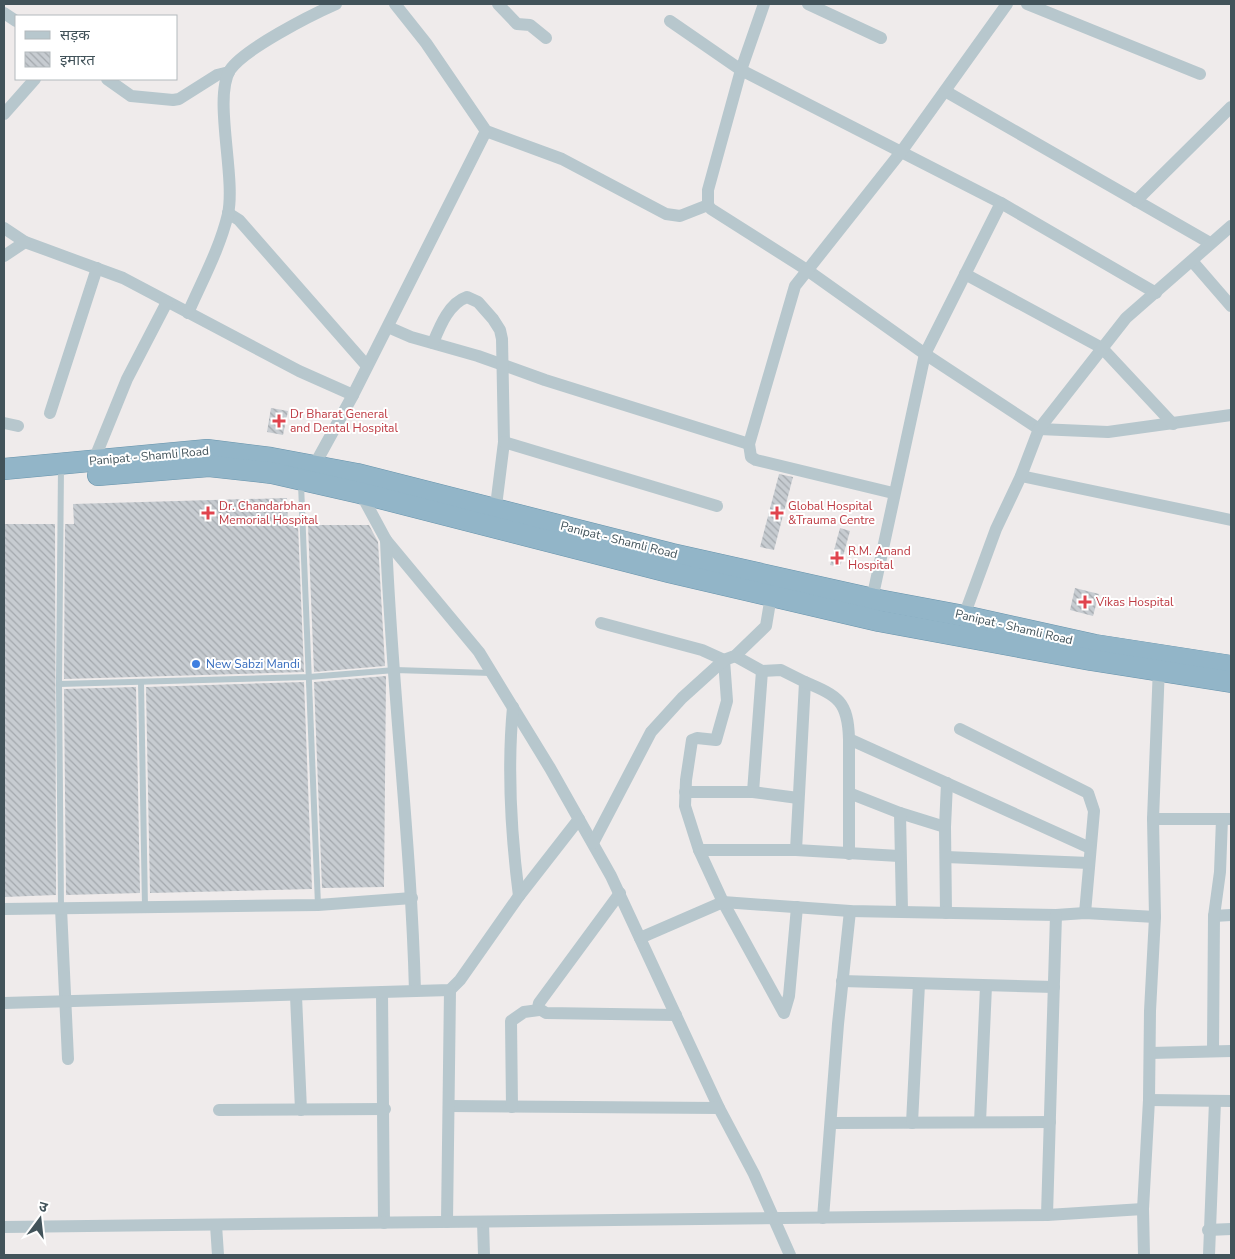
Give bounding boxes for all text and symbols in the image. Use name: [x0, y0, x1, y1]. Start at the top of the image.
legend: [15, 15, 178, 80]
text: सड़क: [60, 25, 90, 45]
text: इमारत: [60, 50, 95, 70]
place label: Dr Bharat General and Dental Hospital: [290, 406, 398, 436]
marker: Dr Bharat General and Dental Hospital: [272, 414, 286, 428]
street label: Panipat - Shamli Road: [88, 443, 210, 469]
place label: Dr. Chandarbhan Memorial Hospital: [219, 498, 319, 528]
place label: Global Hospital &Trauma Centre: [788, 498, 875, 528]
marker: Dr. Chandarbhan Memorial Hospital: [201, 506, 215, 520]
marker: Global Hospital &Trauma Centre: [770, 506, 784, 520]
street label: Panipat - Shamli Road: [559, 518, 679, 562]
place label: R.M. Anand Hospital: [848, 543, 911, 573]
marker: R.M. Anand Hospital: [830, 551, 844, 565]
place label: Vikas Hospital: [1095, 594, 1174, 610]
marker: Vikas Hospital: [1078, 595, 1092, 609]
street label: Panipat - Shamli Road: [954, 606, 1074, 648]
place label: New Sabzi Mandi: [206, 656, 300, 672]
marker: New Sabzi Mandi: [190, 658, 202, 670]
north arrow: [15, 1194, 65, 1244]
text: उ: [37, 1197, 50, 1217]

